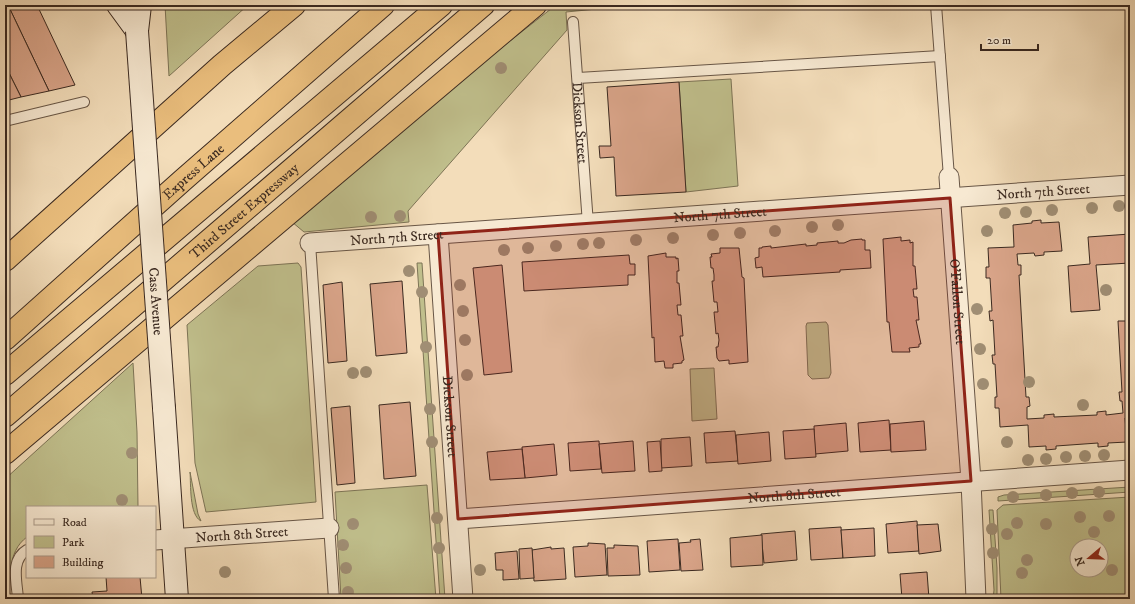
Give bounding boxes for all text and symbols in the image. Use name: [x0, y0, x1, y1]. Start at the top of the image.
scale bar: [981, 26, 1038, 52]
text: 20 m: [987, 33, 1011, 48]
street label: Dickson Street: [567, 81, 592, 165]
street label: Express Lane: [159, 140, 228, 204]
street label: Third Street Expressway: [186, 159, 303, 263]
street label: North 7th Street: [996, 180, 1091, 204]
street label: North 7th Street: [673, 203, 768, 227]
street label: North 7th Street: [350, 226, 445, 250]
street label: O'Fallon Street: [945, 258, 969, 346]
street label: Cass Avenue: [144, 267, 167, 336]
street label: Dickson Street: [438, 375, 461, 459]
street label: North 8th Street: [747, 483, 842, 508]
legend: [26, 506, 156, 578]
text: Road: [62, 515, 87, 530]
street label: North 8th Street: [195, 523, 289, 547]
text: Park: [62, 535, 84, 550]
north arrow: [1069, 538, 1109, 578]
text: N: [1072, 554, 1089, 567]
text: Building: [62, 555, 103, 570]

